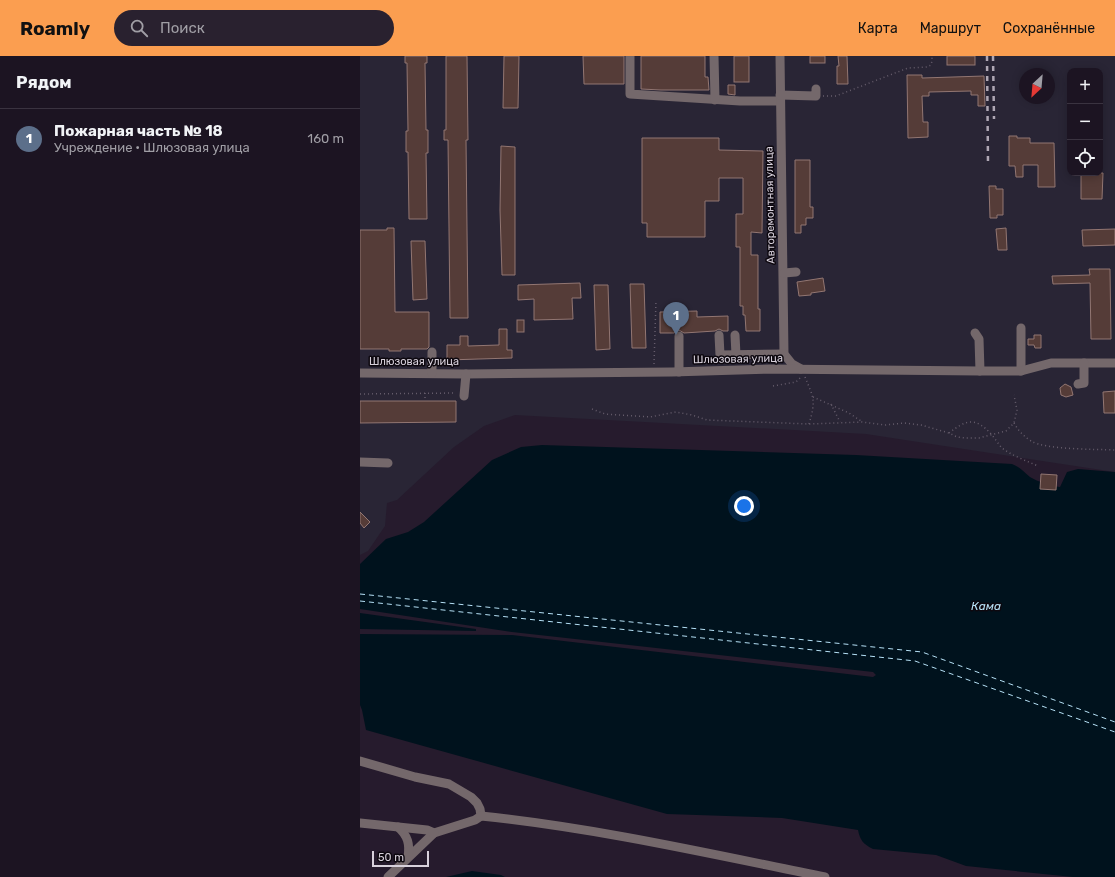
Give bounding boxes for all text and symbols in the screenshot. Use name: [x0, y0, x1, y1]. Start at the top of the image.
search box: [114, 10, 394, 46]
text: Roamly: [20, 17, 90, 40]
icon: search: [128, 17, 150, 39]
text: Поиск: [160, 19, 205, 37]
text: Карта: [858, 20, 898, 37]
text: Маршрут: [920, 20, 981, 37]
text: Сохранённые: [1003, 20, 1095, 37]
north arrow: [1019, 68, 1055, 104]
map controls: [1067, 68, 1103, 176]
button: +: [1067, 68, 1103, 104]
text: Рядом: [16, 72, 72, 92]
button: −: [1067, 104, 1103, 140]
text: Пожарная часть № 18: [54, 122, 223, 140]
text: 1: [26, 131, 32, 146]
text: 160 m: [308, 131, 344, 146]
text: Учреждение · Шлюзовая улица: [54, 140, 250, 155]
button: locate: [1067, 140, 1103, 176]
street label: Авторемонтная улица: [762, 146, 778, 264]
pin: 1: [663, 302, 689, 335]
street label: Шлюзовая улица: [693, 352, 783, 366]
street label: Шлюзовая улица: [369, 355, 459, 368]
your location: [734, 496, 754, 516]
water label: Кама: [971, 599, 1001, 613]
scale bar: [372, 849, 429, 868]
text: 50 m: [378, 851, 404, 864]

